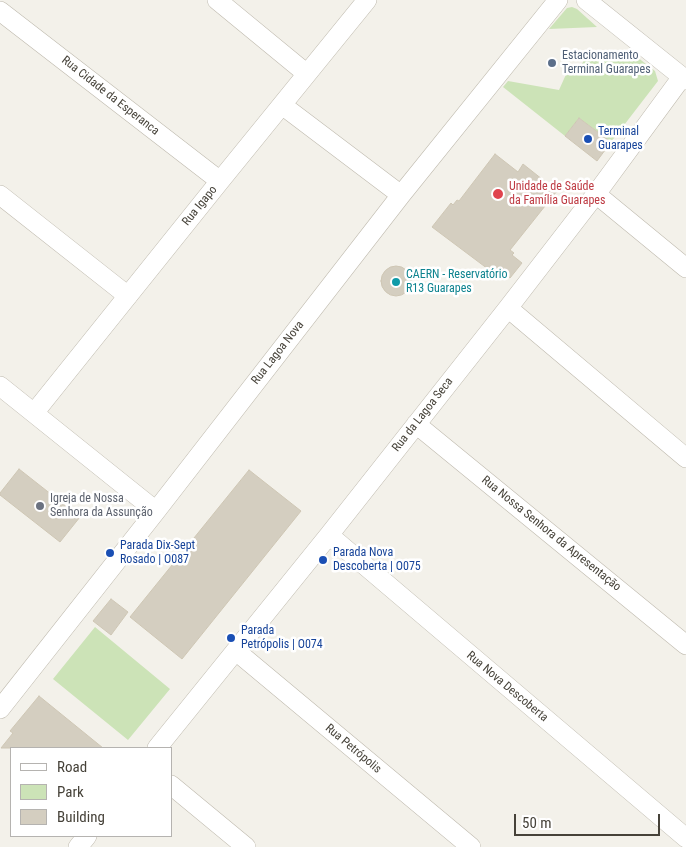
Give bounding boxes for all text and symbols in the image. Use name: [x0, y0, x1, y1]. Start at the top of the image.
place label: Estacionamento Terminal Guarapes: [562, 49, 651, 77]
street label: Rua Cidade da Esperanca: [58, 53, 162, 139]
marker: Estacionamento Terminal Guarapes: [546, 57, 558, 69]
place label: Terminal Guarapes: [598, 125, 643, 153]
marker: Terminal Guarapes: [582, 133, 594, 145]
place label: Unidade de Saúde da Família Guarapes: [509, 180, 605, 208]
street label: Rua Igapo: [180, 183, 220, 229]
marker: Unidade de Saúde da Família Guarapes: [491, 187, 505, 201]
place label: CAERN - Reservatório R13 Guarapes: [406, 268, 508, 296]
marker: CAERN - Reservatório R13 Guarapes: [390, 276, 402, 288]
street label: Rua Lagoa Nova: [249, 318, 307, 388]
street label: Rua da Lagoa Seca: [390, 375, 456, 455]
street label: Rua Nossa Senhora da Apresentação: [478, 473, 624, 595]
place label: Igreja de Nossa Senhora da Assunção: [50, 492, 153, 520]
marker: Igreja de Nossa Senhora da Assunção: [34, 500, 46, 512]
place label: Parada Dix-Sept Rosado | O087: [120, 539, 195, 567]
place label: Parada Nova Descoberta | O075: [333, 546, 421, 574]
marker: Parada Dix-Sept Rosado | O087: [104, 547, 116, 559]
marker: Parada Nova Descoberta | O075: [317, 554, 329, 566]
place label: Parada Petrópolis | O074: [241, 624, 323, 652]
marker: Parada Petrópolis | O074: [225, 632, 237, 644]
street label: Rua Nova Descoberta: [463, 649, 551, 725]
street label: Rua Petrópolis: [322, 721, 384, 777]
legend: [10, 747, 172, 837]
text: Road: [57, 758, 87, 776]
text: Park: [57, 783, 84, 801]
scale bar: [516, 804, 662, 836]
text: Building: [57, 808, 105, 826]
text: 50 m: [522, 814, 552, 832]

